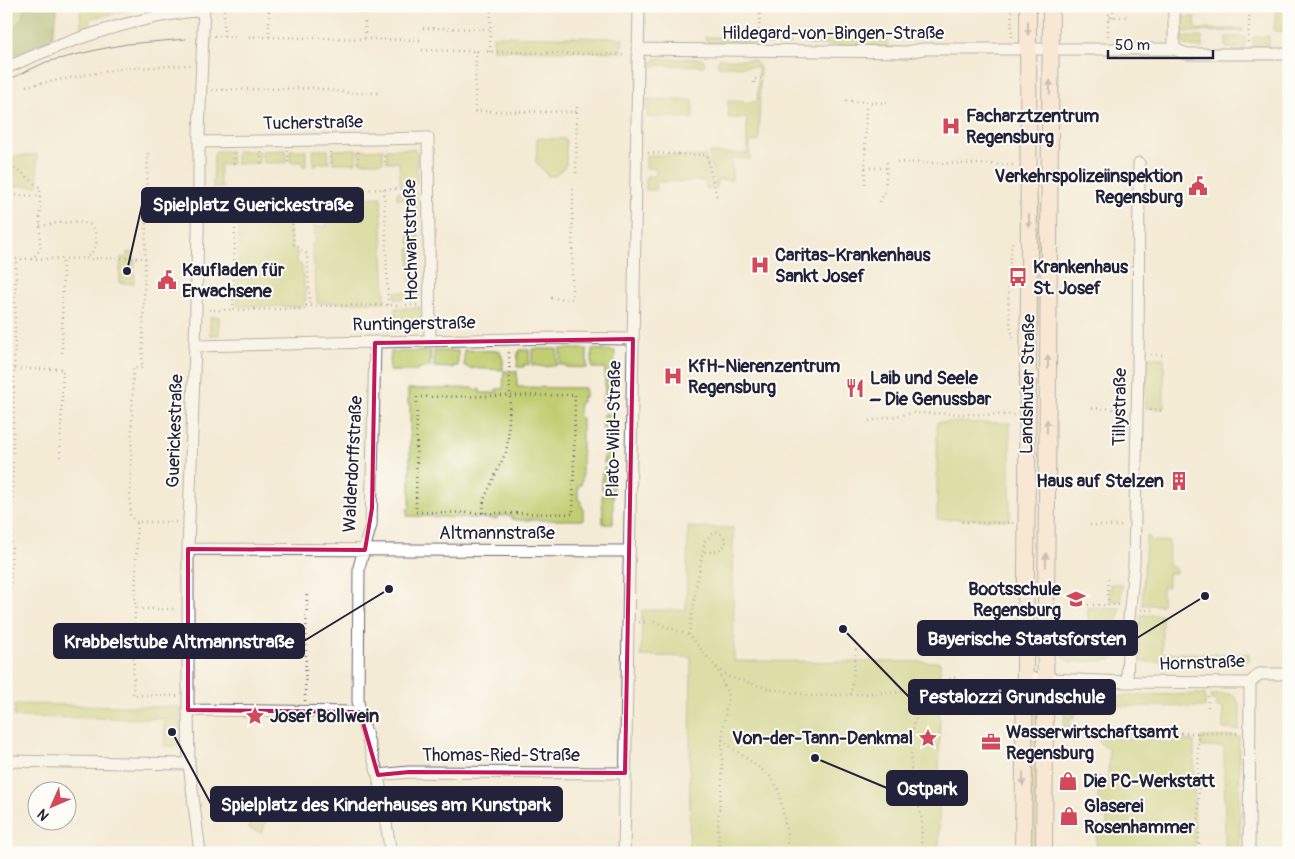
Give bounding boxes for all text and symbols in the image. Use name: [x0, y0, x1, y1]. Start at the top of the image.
one-way arrow: [1024, 20, 1032, 36]
street label: Hildegard-von-Bingen-Straße: [722, 22, 944, 45]
scale bar: [1108, 28, 1212, 60]
text: 50 m: [1115, 36, 1150, 55]
one-way arrow: [1046, 79, 1054, 95]
place label: Facharztzentrum Regensburg: [966, 105, 1099, 149]
street label: Tucherstraße: [263, 111, 363, 135]
hospital icon: Facharztzentrum Regensburg: [940, 115, 962, 137]
place label: Verkehrspolizeiinspektion Regensburg: [995, 165, 1183, 209]
public building icon: Verkehrspolizeiinspektion Regensburg: [1187, 175, 1209, 197]
street label: Hochwartstraße: [398, 179, 424, 301]
callout: Spielplatz Guerickestraße: [142, 188, 363, 222]
text: Spielplatz Guerickestraße: [153, 193, 354, 217]
one-way arrow: [1025, 213, 1033, 229]
place label: Caritas-Krankenhaus Sankt Josef: [775, 244, 931, 288]
hospital icon: Caritas-Krankenhaus Sankt Josef: [749, 254, 771, 276]
place label: Krankenhaus St. Josef: [1033, 256, 1129, 300]
place label: Kaufladen für Erwachsene: [182, 259, 285, 303]
bus stop icon: Krankenhaus St. Josef: [1007, 266, 1029, 288]
public building icon: Kaufladen für Erwachsene: [156, 269, 178, 291]
street label: Runtingerstraße: [352, 311, 476, 337]
street label: Landshuter Straße: [1015, 314, 1041, 454]
one-way arrow: [1044, 354, 1052, 370]
place label: KfH-Nierenzentrum Regensburg: [688, 355, 840, 399]
street label: Plato-Wild-Straße: [601, 360, 627, 498]
hospital icon: KfH-Nierenzentrum Regensburg: [662, 365, 684, 387]
place label: Laib und Seele – Die Genussbar: [869, 367, 992, 411]
street label: Tillystraße: [1108, 368, 1132, 446]
street label: Guerickestraße: [162, 374, 188, 488]
restaurant icon: Laib und Seele – Die Genussbar: [844, 377, 866, 399]
street label: Walderdorffstraße: [338, 395, 368, 533]
one-way arrow: [1044, 418, 1052, 434]
place label: Haus auf Stelzen: [1036, 470, 1164, 493]
building icon: Haus auf Stelzen: [1168, 470, 1190, 492]
street label: Altmannstraße: [439, 522, 555, 545]
one-way arrow: [1042, 551, 1050, 567]
place label: Bootsschule Regensburg: [968, 578, 1062, 622]
school or university icon: Bootsschule Regensburg: [1065, 588, 1087, 610]
callout: Bayerische Staatsforsten: [918, 621, 1137, 655]
callout: Krabbelstube Altmannstraße: [54, 624, 304, 658]
text: Bayerische Staatsforsten: [927, 627, 1127, 651]
text: Krabbelstube Altmannstraße: [64, 630, 295, 654]
street label: Hornstraße: [1159, 650, 1246, 676]
callout: Pestalozzi Grundschule: [909, 680, 1115, 714]
text: Pestalozzi Grundschule: [919, 685, 1106, 709]
place icon: Josef Bollwein: [244, 705, 266, 727]
place label: Josef Bollwein: [270, 705, 379, 728]
place label: Wasserwirtschaftsamt Regensburg: [1006, 721, 1179, 765]
place label: Von-der-Tann-Denkmal: [732, 727, 913, 750]
place icon: Von-der-Tann-Denkmal: [917, 727, 939, 749]
office icon: Wasserwirtschaftsamt Regensburg: [980, 731, 1002, 753]
street label: Thomas-Ried-Straße: [422, 744, 580, 767]
shop icon: Die PC-Werkstatt: [1057, 770, 1079, 792]
place label: Die PC-Werkstatt: [1083, 770, 1216, 793]
callout: Ostpark: [887, 771, 967, 805]
one-way arrow: [1019, 771, 1027, 787]
text: Ostpark: [897, 777, 958, 801]
north arrow: [28, 782, 78, 832]
callout: Spielplatz des Kinderhauses am Kunstpark: [211, 787, 562, 821]
text: Spielplatz des Kinderhauses am Kunstpark: [221, 793, 552, 817]
place label: Glaserei Rosenhammer: [1084, 795, 1195, 839]
text: N: [34, 805, 53, 824]
shop icon: Glaserei Rosenhammer: [1058, 805, 1080, 827]

